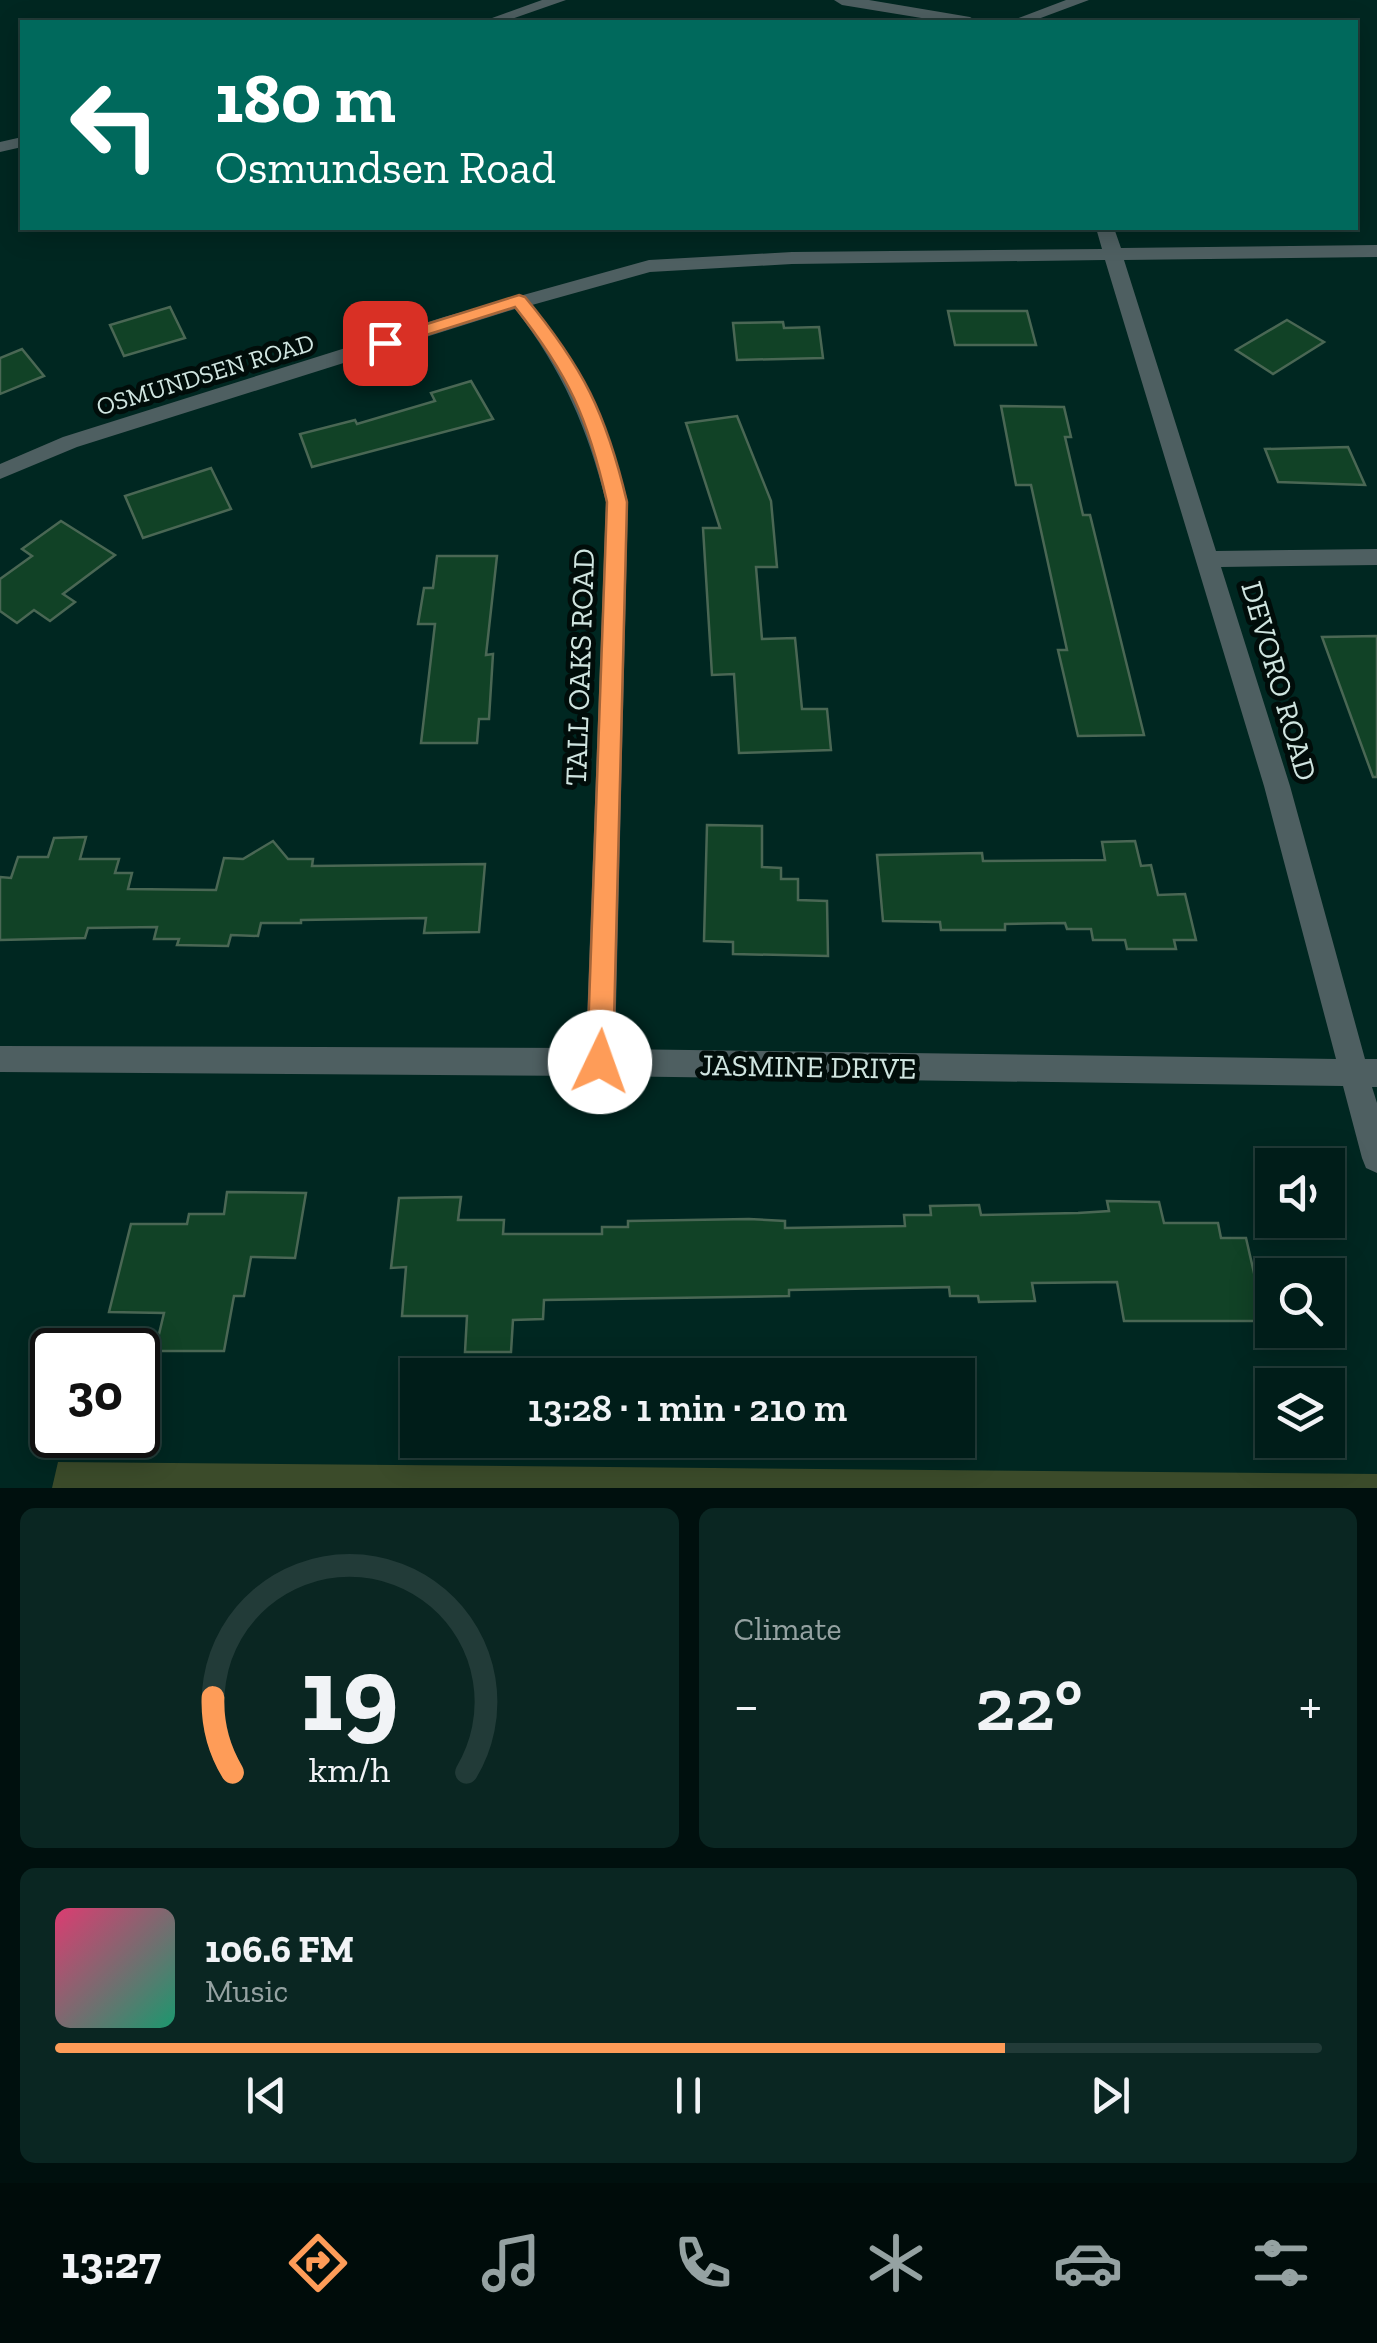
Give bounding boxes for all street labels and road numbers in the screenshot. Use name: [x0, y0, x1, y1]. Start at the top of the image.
street label: OSMUNDSEN ROAD: [92, 327, 318, 421]
street label: TALL OAKS ROAD: [558, 548, 602, 786]
street label: DEVORO ROAD: [1233, 577, 1325, 785]
street label: JASMINE DRIVE: [699, 1047, 917, 1087]

